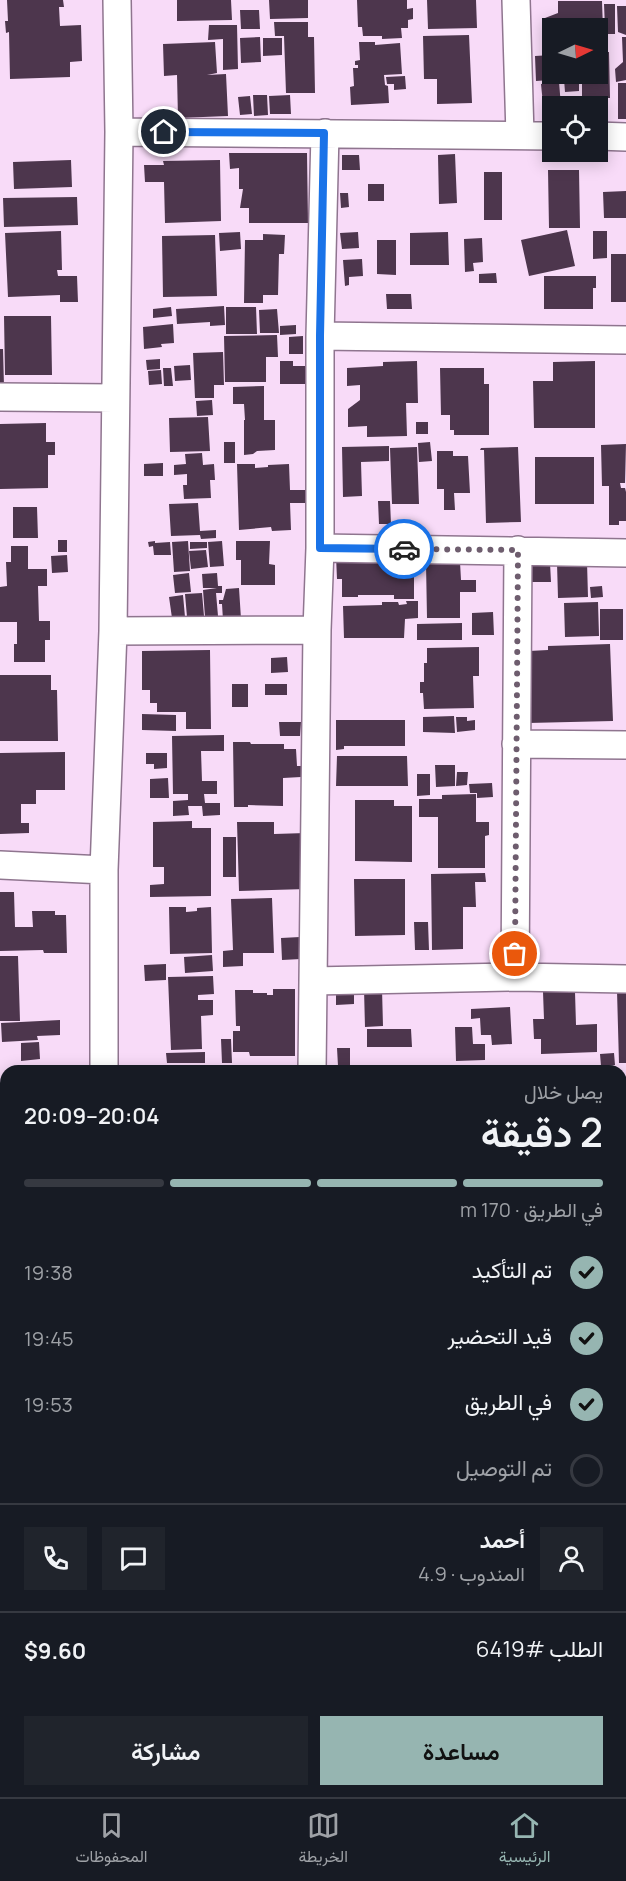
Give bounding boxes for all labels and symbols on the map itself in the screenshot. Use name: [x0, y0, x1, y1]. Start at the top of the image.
north arrow: [542, 18, 608, 84]
pin: [138, 106, 189, 157]
courier: [374, 519, 434, 579]
pin: [489, 928, 540, 979]

